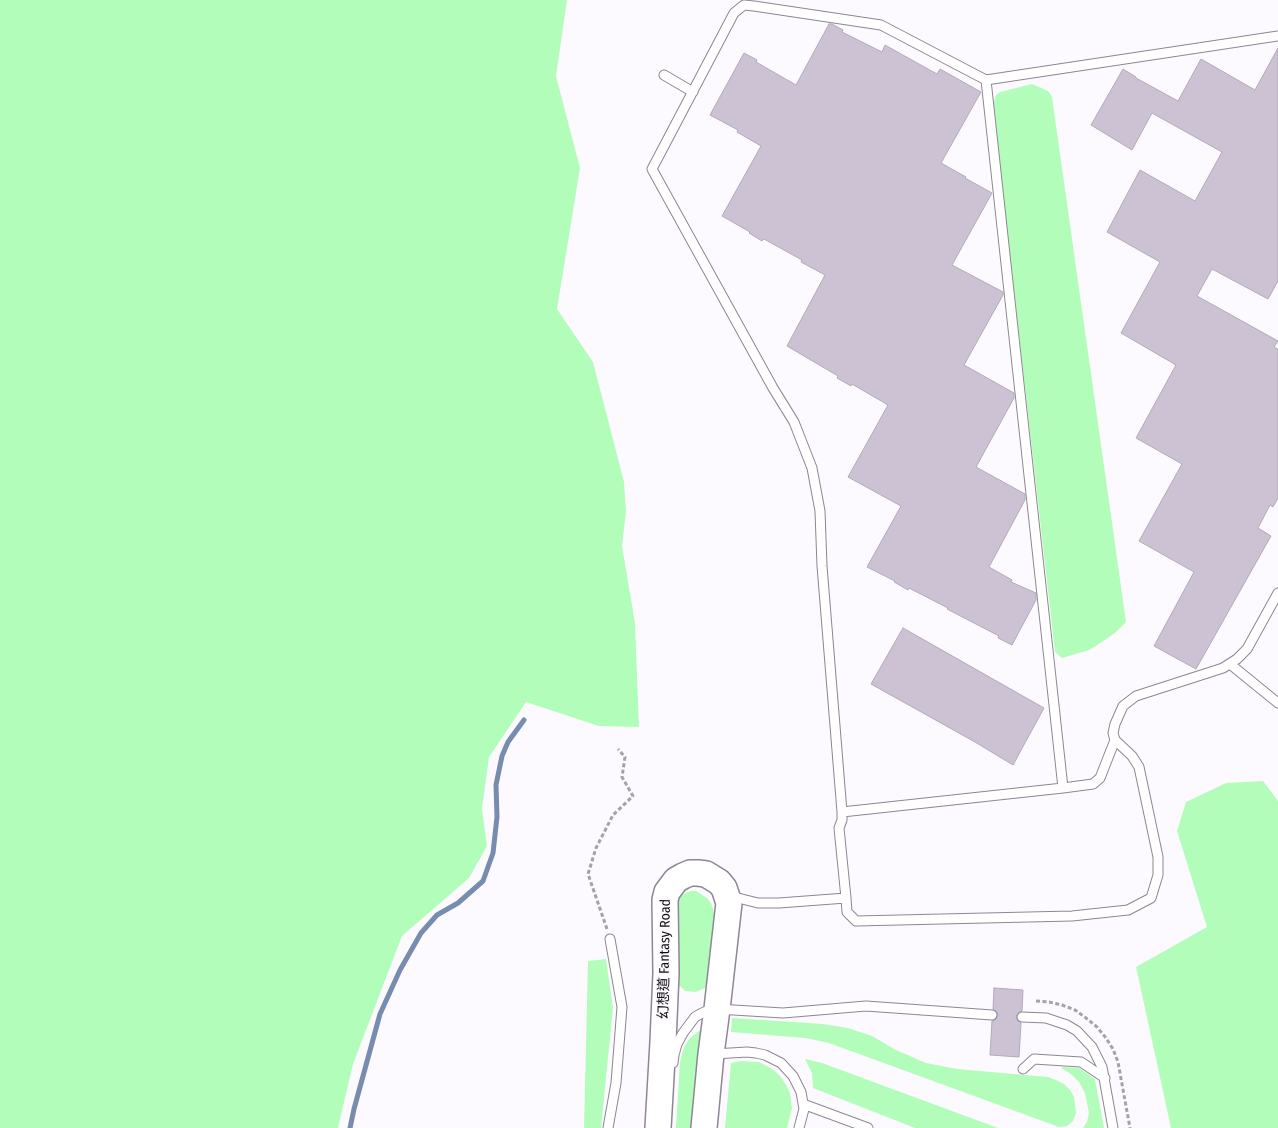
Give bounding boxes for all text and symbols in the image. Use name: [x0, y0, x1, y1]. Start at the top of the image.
street label: 幻想道 Fantasy Road: [656, 899, 674, 1019]

